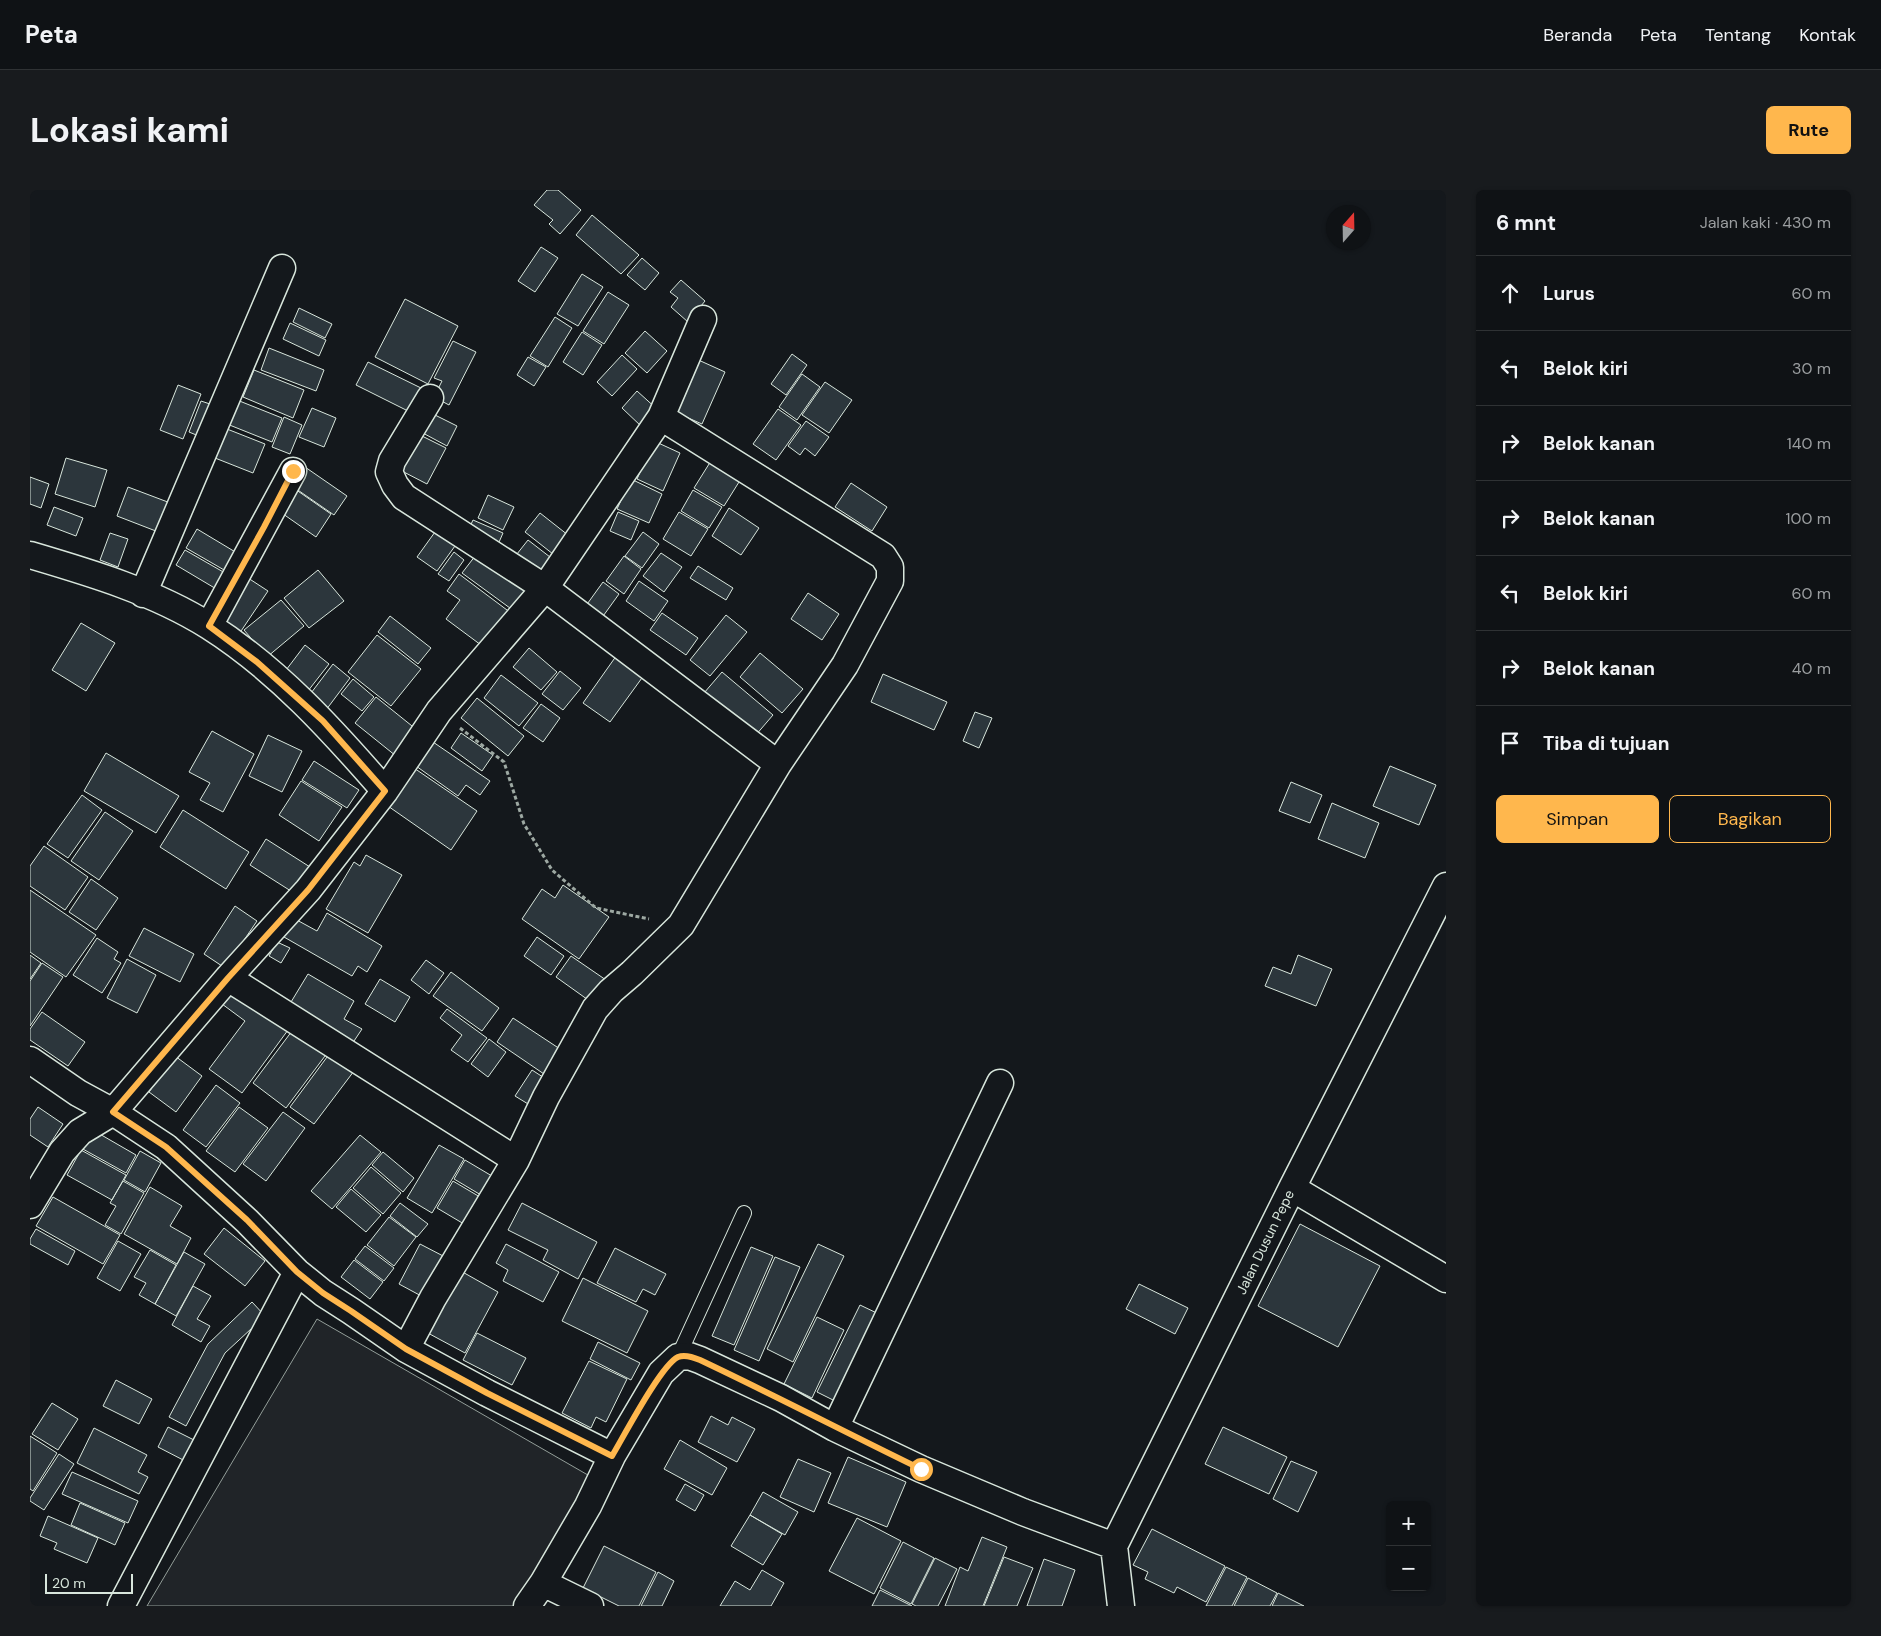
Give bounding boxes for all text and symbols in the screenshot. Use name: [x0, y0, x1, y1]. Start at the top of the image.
text: Peta: [25, 19, 78, 50]
text: Beranda: [1543, 23, 1612, 47]
text: Peta: [1640, 23, 1677, 47]
text: Tentang: [1705, 23, 1771, 47]
text: Kontak: [1799, 23, 1856, 47]
button: Rute: [1766, 106, 1851, 154]
text: Lokasi kami: [30, 107, 229, 153]
north arrow: [1326, 205, 1371, 250]
text: 6 mnt: [1496, 209, 1556, 237]
text: Jalan kaki · 430 m: [1700, 212, 1831, 233]
icon: ahead: [1496, 279, 1524, 307]
text: Lurus: [1543, 281, 1595, 306]
text: 60 m: [1791, 283, 1831, 304]
icon: left: [1496, 354, 1524, 382]
text: Belok kiri: [1543, 356, 1628, 381]
text: 30 m: [1792, 358, 1831, 379]
icon: right: [1496, 429, 1524, 457]
text: Belok kanan: [1543, 431, 1655, 456]
text: 140 m: [1787, 433, 1831, 454]
route end: [282, 460, 305, 483]
icon: right: [1496, 504, 1524, 532]
text: Belok kanan: [1543, 506, 1655, 531]
text: 100 m: [1786, 508, 1831, 529]
icon: left: [1496, 579, 1524, 607]
text: Belok kiri: [1543, 581, 1628, 606]
text: 60 m: [1791, 583, 1831, 604]
icon: right: [1496, 654, 1524, 682]
text: Belok kanan: [1543, 656, 1655, 681]
text: 40 m: [1792, 658, 1831, 679]
icon: arrive: [1496, 729, 1524, 757]
text: Tiba di tujuan: [1543, 731, 1669, 756]
button: Simpan: [1496, 795, 1659, 843]
button: Bagikan: [1669, 795, 1831, 843]
street label: Jalan Dusun Pepe: [1232, 1187, 1298, 1297]
route start: [910, 1458, 933, 1481]
map controls: [1386, 1501, 1431, 1591]
button: +: [1386, 1501, 1431, 1546]
button: −: [1386, 1546, 1431, 1591]
scale bar: [45, 1571, 132, 1594]
text: 20 m: [52, 1574, 86, 1592]

